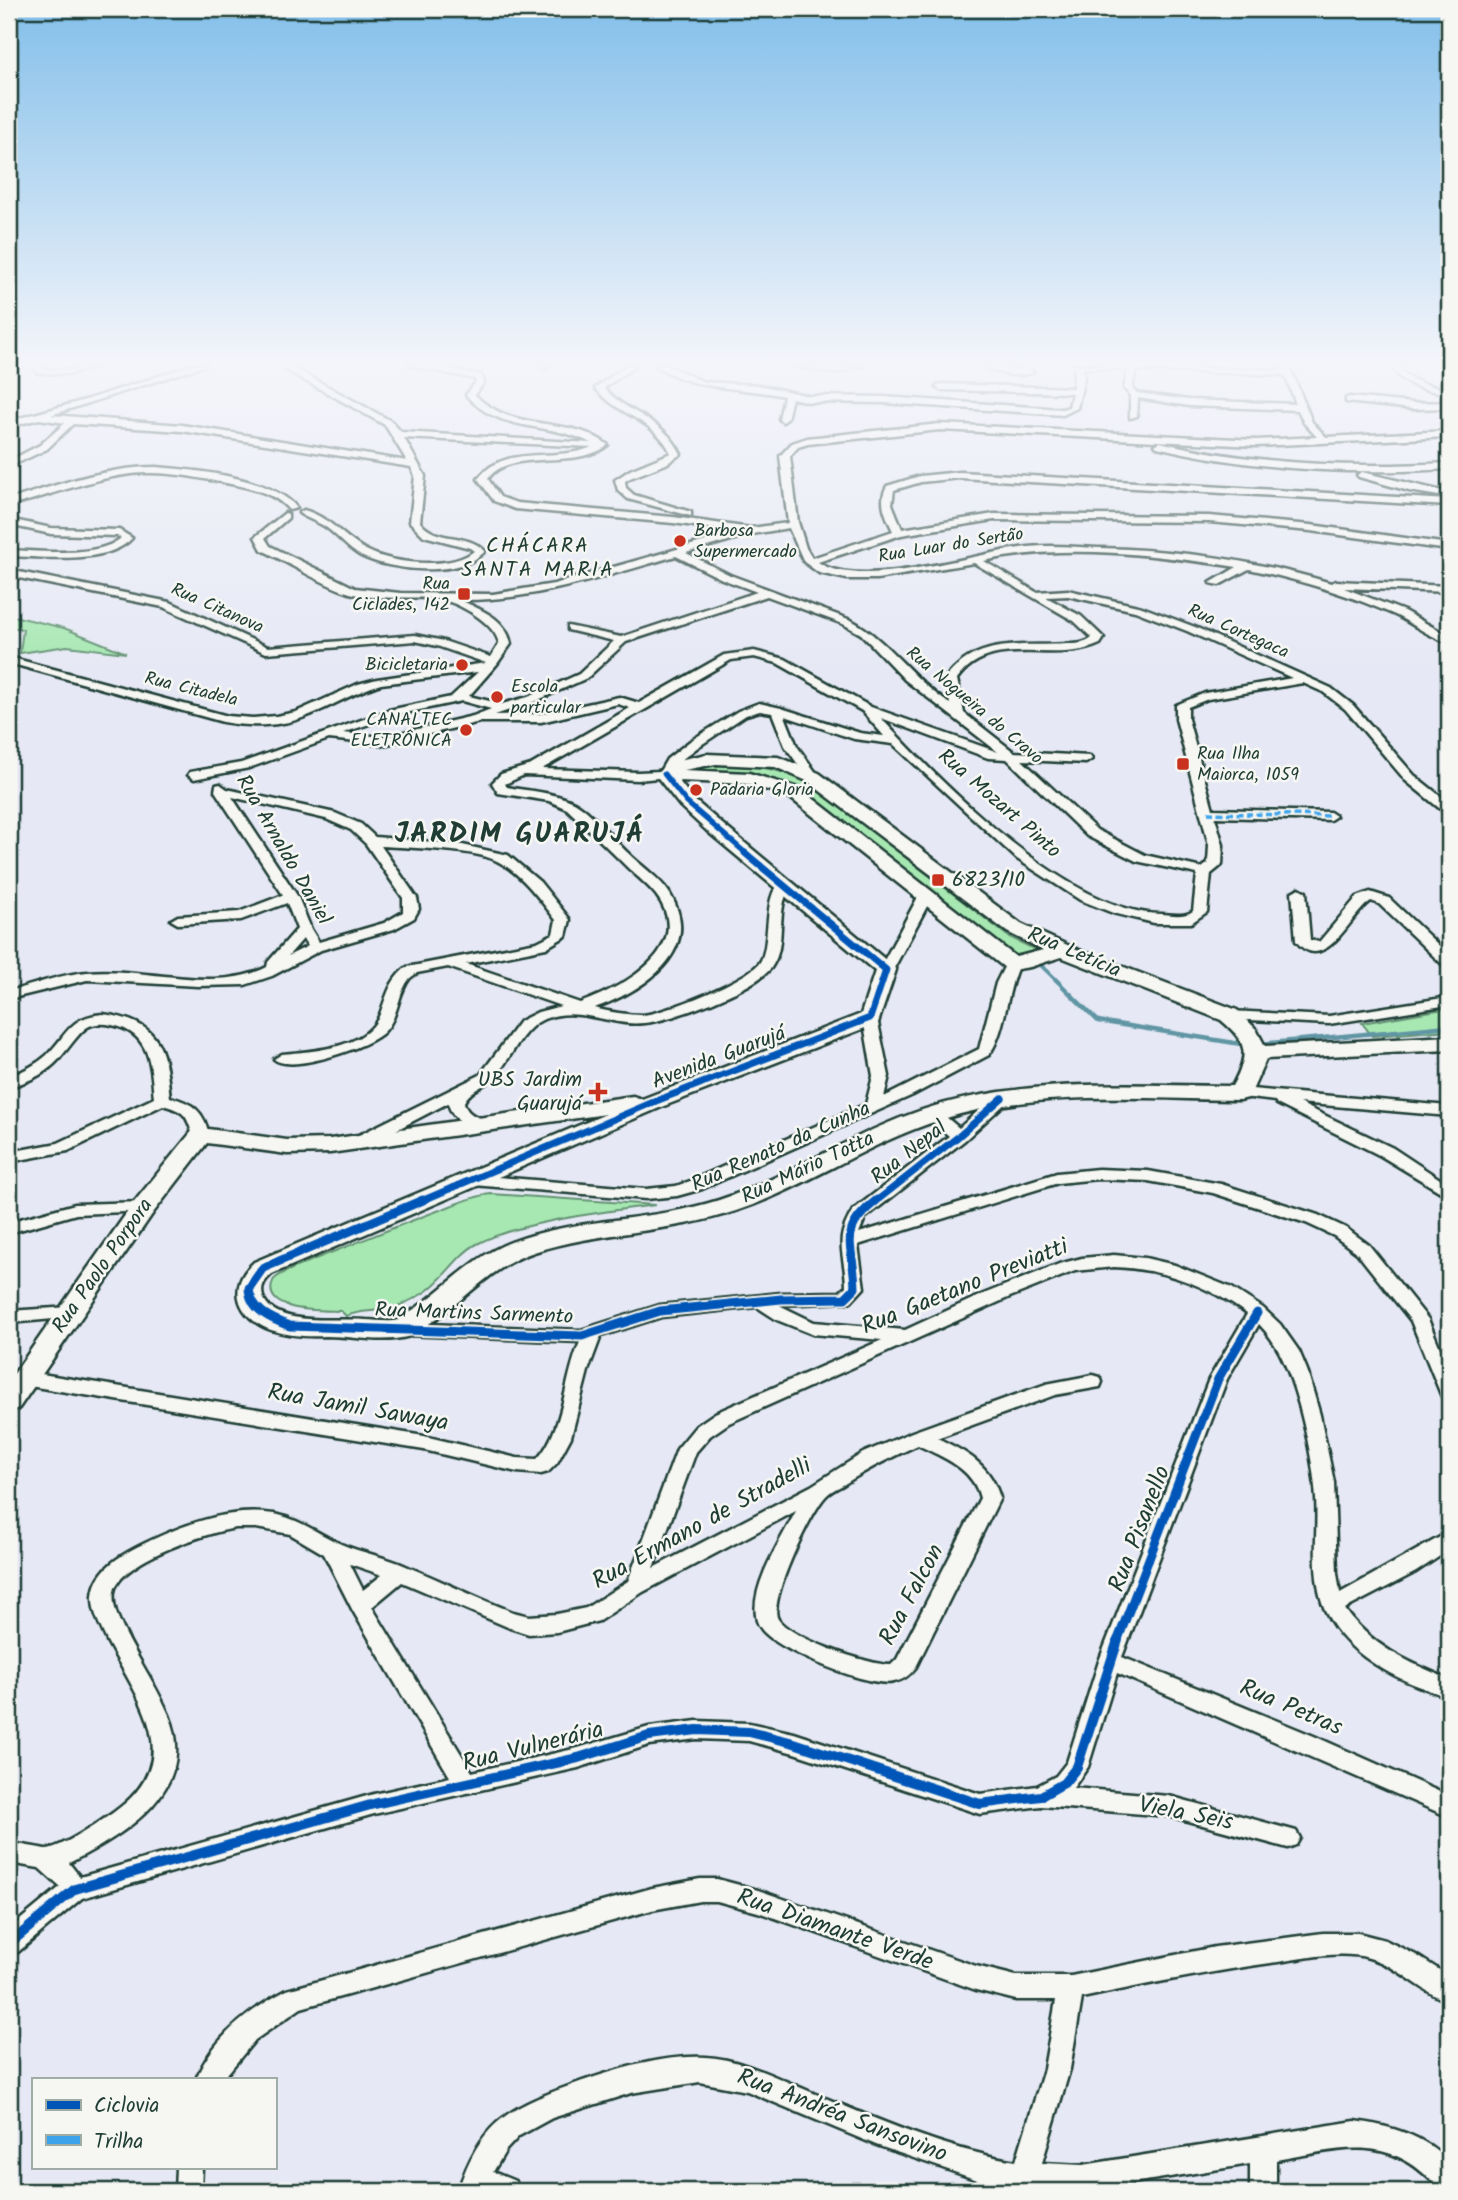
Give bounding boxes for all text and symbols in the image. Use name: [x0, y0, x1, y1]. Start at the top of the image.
place label: Barbosa Supermercado: [694, 517, 797, 567]
street label: Rua Luar do Sertão: [876, 520, 1026, 572]
district label: CHÁCARA SANTA MARIA: [461, 530, 615, 587]
marker: Barbosa Supermercado: [672, 533, 688, 549]
place label: Rua Ciclades, 142: [352, 570, 450, 620]
street label: Rua Citanova: [166, 576, 268, 642]
marker: Rua Ciclades, 142: [456, 586, 472, 602]
street label: Rua Cortegaca: [1183, 597, 1293, 667]
street label: Rua Nogueira do Cravo: [899, 640, 1049, 772]
place label: Bicicletaria: [365, 651, 448, 680]
marker: Bicicletaria: [454, 657, 470, 673]
street label: Rua Citadela: [141, 664, 241, 716]
place label: Escola particular: [510, 673, 582, 723]
marker: Escola particular: [489, 689, 505, 705]
place label: CANALTEC ELETRÔNICA: [350, 706, 452, 756]
marker: CANALTEC ELETRÔNICA: [458, 722, 474, 738]
place label: Rua Ilha Maiorca, 1059: [1197, 740, 1299, 790]
street label: Rua Mozart Pinto: [930, 741, 1068, 867]
marker: Rua Ilha Maiorca, 1059: [1175, 756, 1191, 772]
street label: Rua Arnaldo Daniel: [226, 769, 340, 931]
place label: Padaria Gloria: [710, 776, 814, 805]
marker: Padaria Gloria: [688, 782, 704, 798]
district label: JARDIM GUARUJÁ: [394, 812, 646, 857]
place label: 6823/10: [952, 864, 1025, 897]
marker: 6823/10: [930, 872, 946, 888]
street label: Rua Letícia: [1022, 918, 1126, 988]
street label: Avenida Guarujá: [647, 1017, 793, 1099]
place label: UBS Jardim Guarujá: [478, 1064, 584, 1121]
marker: UBS Jardim Guarujá: [588, 1082, 608, 1102]
street label: Rua Renato da Cunha: [686, 1093, 876, 1201]
street label: Rua Nepal: [864, 1112, 954, 1194]
street label: Rua Mário Totta: [736, 1123, 880, 1213]
street label: Rua Paolo Porpora: [44, 1192, 162, 1340]
street label: Rua Gaetano Previatti: [856, 1227, 1076, 1346]
street label: Rua Martins Sarmento: [374, 1294, 574, 1334]
street label: Rua Jamil Sawaya: [264, 1373, 452, 1443]
street label: Rua Ermano de Stradelli: [585, 1447, 820, 1601]
street label: Rua Pisanello: [1098, 1460, 1182, 1598]
street label: Rua Falcon: [869, 1537, 955, 1653]
street label: Rua Petras: [1233, 1669, 1349, 1747]
street label: Rua Vulnerária: [458, 1711, 608, 1783]
street label: Viela Seis: [1135, 1786, 1237, 1842]
street label: Rua Diamante Verde: [731, 1878, 939, 1982]
street label: Rua Andréa Sansovino: [731, 2058, 953, 2174]
legend: [32, 2078, 276, 2168]
text: Ciclovia: [94, 2090, 159, 2123]
text: Trilha: [94, 2126, 143, 2159]

